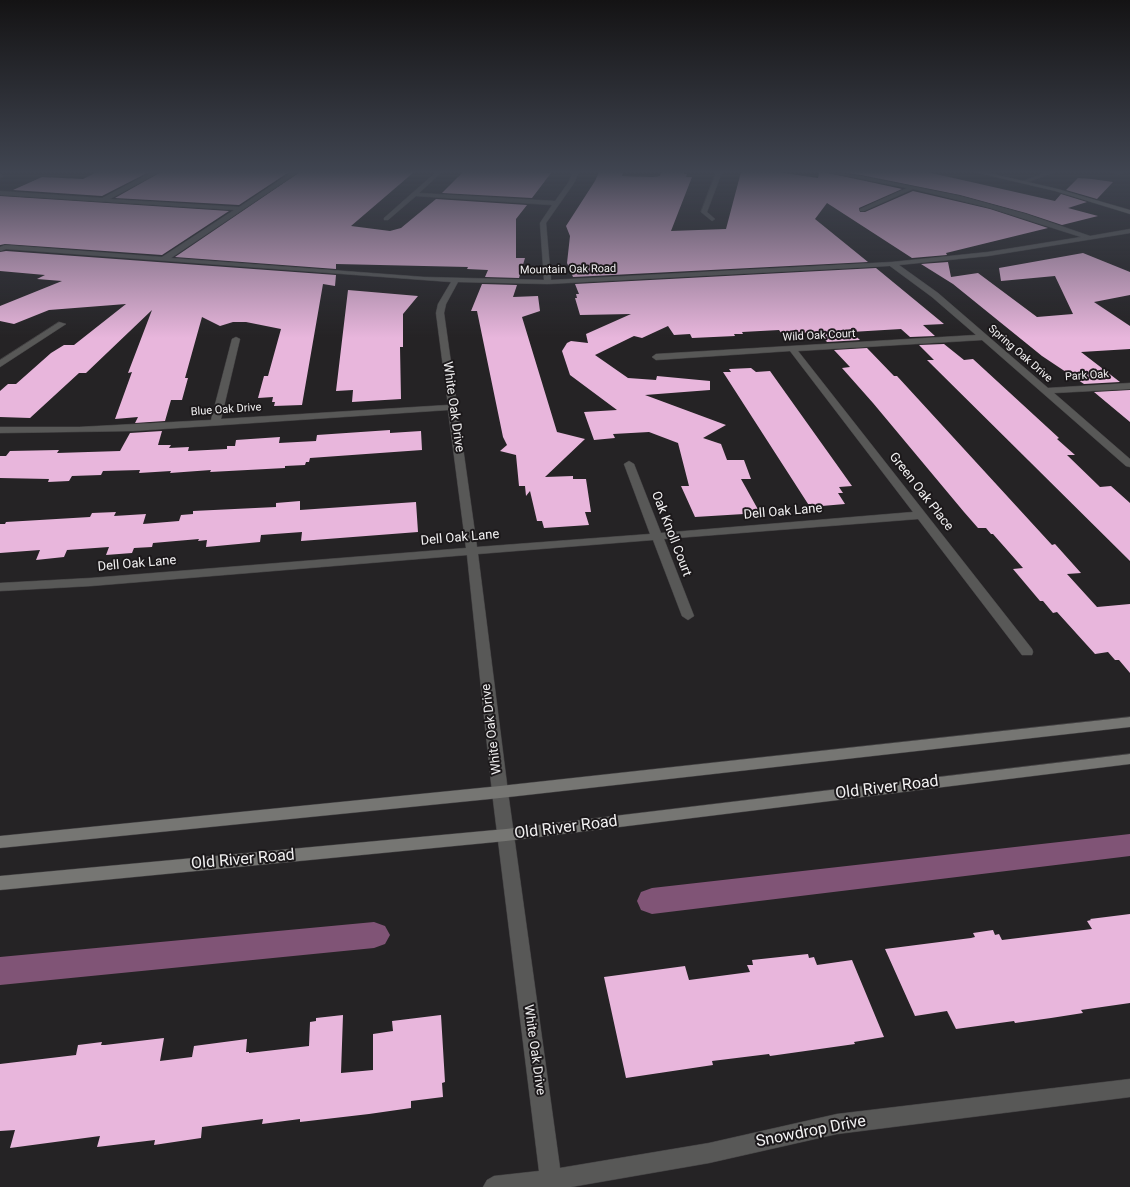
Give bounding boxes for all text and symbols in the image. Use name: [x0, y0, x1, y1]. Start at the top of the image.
street label: Mountain Oak Road: [520, 263, 616, 277]
street label: Spring Oak Drive: [985, 323, 1055, 385]
street label: Wild Oak Court: [782, 327, 856, 345]
street label: White Oak Drive: [439, 361, 467, 453]
street label: Park Oak: [1065, 368, 1109, 384]
street label: Blue Oak Drive: [190, 401, 262, 419]
street label: Green Oak Place: [886, 450, 956, 534]
street label: Oak Knoll Court: [648, 489, 694, 579]
street label: Dell Oak Lane: [743, 501, 823, 523]
street label: Dell Oak Lane: [420, 527, 500, 549]
street label: Dell Oak Lane: [97, 553, 177, 575]
street label: White Oak Drive: [479, 683, 505, 775]
street label: Old River Road: [834, 772, 940, 804]
street label: Old River Road: [513, 812, 619, 844]
street label: Old River Road: [190, 846, 296, 874]
street label: White Oak Drive: [520, 1004, 548, 1096]
street label: Snowdrop Drive: [754, 1112, 868, 1152]

